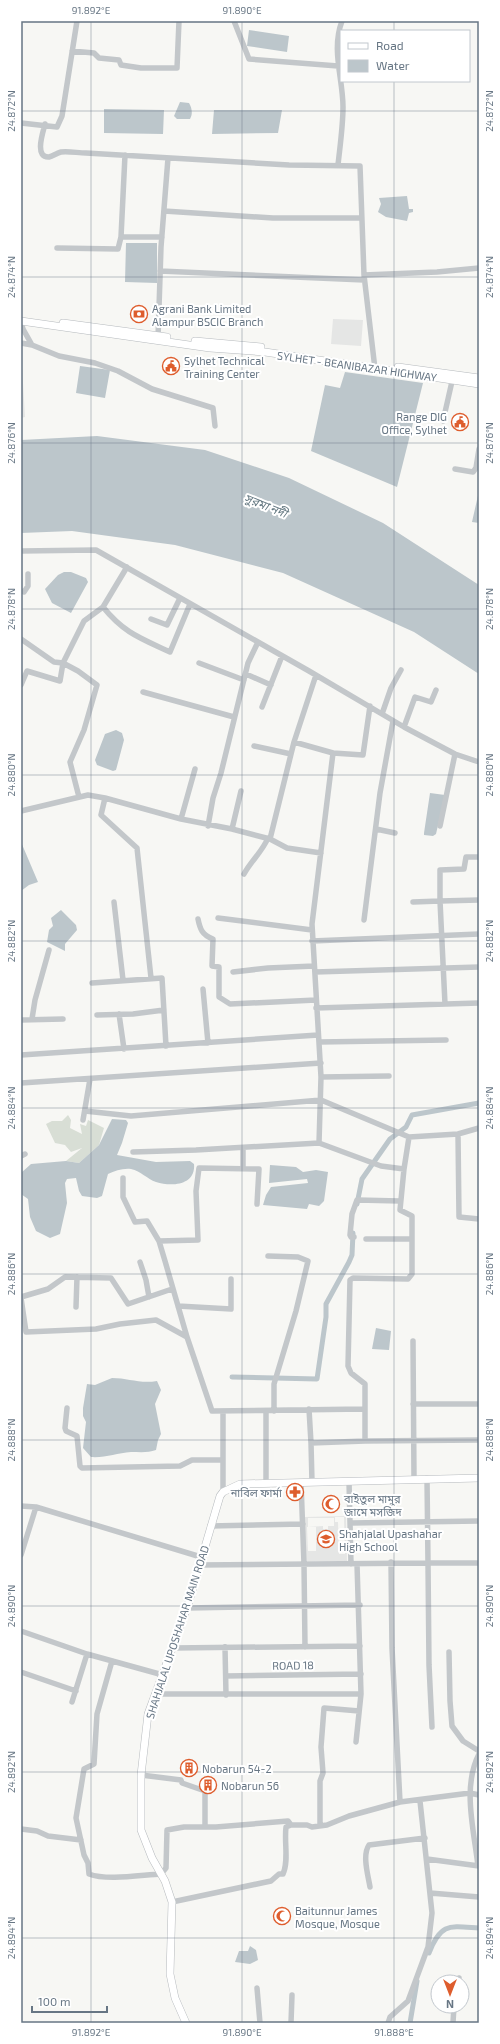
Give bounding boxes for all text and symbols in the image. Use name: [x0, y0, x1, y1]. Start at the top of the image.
text: 91.892°E: [72, 4, 111, 16]
text: 91.890°E: [222, 4, 262, 16]
legend: [340, 30, 470, 82]
text: Road: [376, 38, 404, 52]
text: Water: [376, 58, 410, 72]
text: 24.872°N: [5, 90, 17, 132]
text: 24.872°N: [483, 90, 495, 132]
text: 24.874°N: [5, 256, 17, 298]
text: 24.874°N: [483, 256, 495, 298]
place label: Agrani Bank Limited Alampur BSCIC Branch: [152, 302, 263, 328]
bank icon: Agrani Bank Limited Alampur BSCIC Branch: [129, 304, 149, 324]
street label: SYLHET - BEANIBAZAR HIGHWAY: [276, 348, 438, 384]
place label: Sylhet Technical Training Center: [184, 354, 265, 380]
public building icon: Sylhet Technical Training Center: [161, 356, 181, 376]
place label: Range DIG Office, Sylhet: [382, 410, 447, 436]
public building icon: Range DIG Office, Sylhet: [450, 412, 470, 432]
text: 24.876°N: [5, 422, 17, 464]
text: 24.876°N: [483, 422, 495, 464]
water label: সুরমা নদী: [242, 490, 292, 522]
text: 24.878°N: [5, 588, 17, 630]
text: 24.878°N: [483, 588, 495, 630]
text: 24.880°N: [5, 754, 17, 796]
text: 24.880°N: [483, 754, 495, 796]
text: 24.882°N: [5, 920, 17, 962]
text: 24.882°N: [483, 920, 495, 962]
text: 24.884°N: [5, 1086, 17, 1130]
text: 24.884°N: [483, 1086, 495, 1130]
text: 24.886°N: [5, 1253, 17, 1295]
text: 24.886°N: [483, 1253, 495, 1295]
text: 24.888°N: [5, 1419, 17, 1461]
text: 24.888°N: [483, 1419, 495, 1461]
pharmacy icon: নাবিল ফার্মা: [285, 1482, 305, 1502]
place label: নাবিল ফার্মা: [230, 1486, 283, 1499]
place label: বাইতুল মামুর জামে মসজিদ: [343, 1492, 403, 1518]
mosque icon: বাইতুল মামুর জামে মসজিদ: [321, 1494, 341, 1514]
place label: Shahjalal Upashahar High School: [339, 1527, 443, 1553]
school or university icon: Shahjalal Upashahar High School: [316, 1529, 336, 1549]
street label: SHAHJALAL UPOSHAHAR MAIN ROAD: [143, 1544, 211, 1720]
text: 24.890°N: [5, 1585, 17, 1627]
text: 24.890°N: [483, 1585, 495, 1627]
street label: ROAD 18: [272, 1658, 314, 1672]
text: 24.892°N: [5, 1751, 17, 1793]
text: 24.892°N: [483, 1751, 495, 1793]
building icon: Nobarun 54-2: [179, 1758, 199, 1778]
place label: Nobarun 54-2: [202, 1762, 272, 1775]
building icon: Nobarun 56: [198, 1775, 218, 1795]
place label: Nobarun 56: [221, 1779, 279, 1792]
place label: Baitunnur James Mosque, Mosque: [295, 1904, 380, 1930]
mosque icon: Baitunnur James Mosque, Mosque: [272, 1906, 292, 1926]
text: 24.894°N: [5, 1917, 17, 1959]
text: 24.894°N: [483, 1917, 495, 1959]
north arrow: [430, 1974, 470, 2014]
scale bar: [32, 1988, 107, 2014]
text: 100 m: [38, 1994, 70, 2008]
text: N: [446, 1998, 454, 2011]
text: 91.892°E: [72, 2026, 111, 2038]
text: 91.890°E: [222, 2026, 262, 2038]
text: 91.888°E: [374, 2026, 414, 2038]

